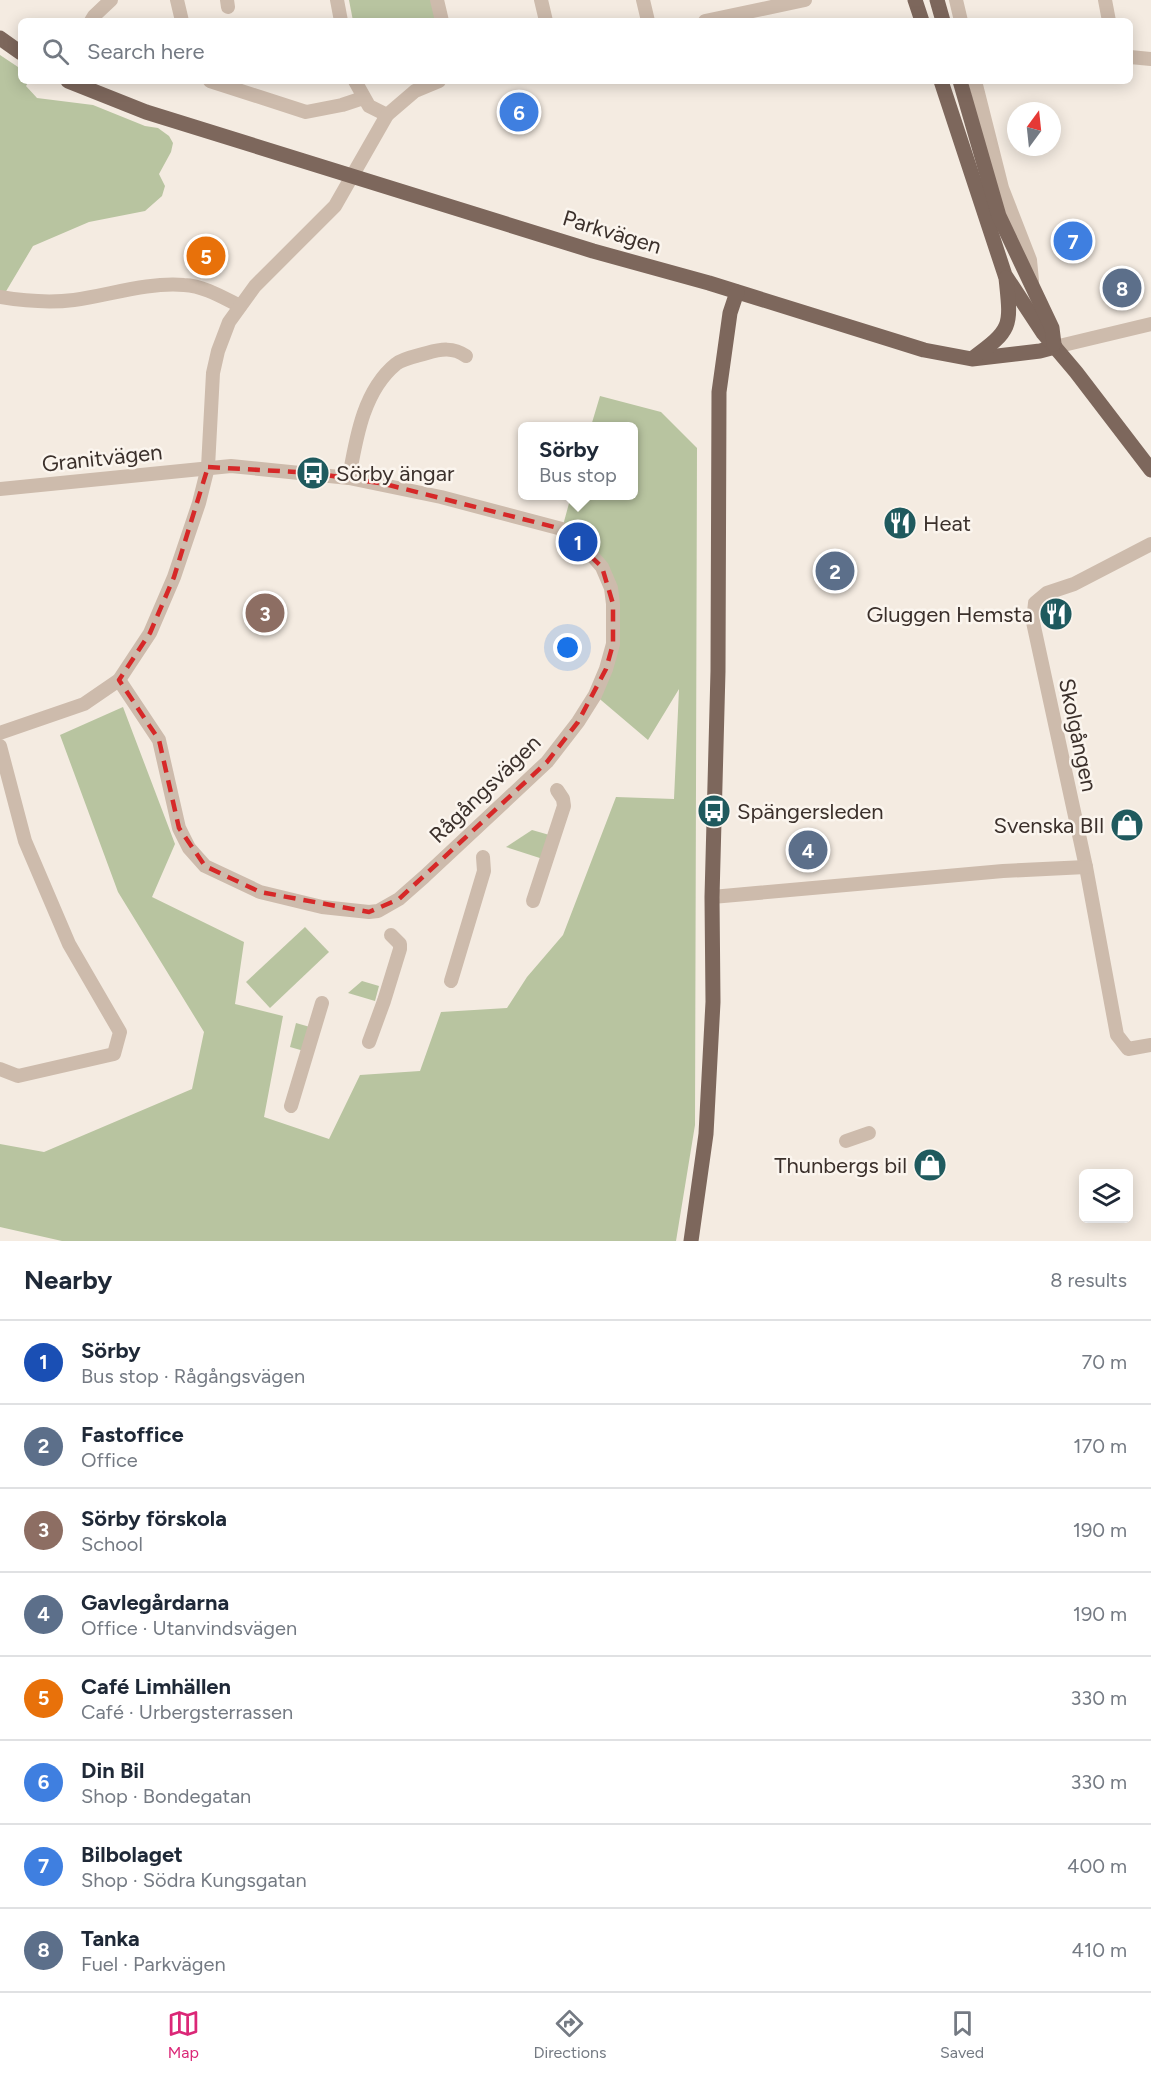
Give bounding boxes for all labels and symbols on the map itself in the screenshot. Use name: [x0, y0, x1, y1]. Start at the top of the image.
pin: 6: [500, 90, 538, 134]
north arrow: [1007, 102, 1061, 156]
street label: Parkvägen: [559, 204, 665, 260]
pin: 7: [1054, 218, 1092, 264]
pin: 5: [186, 234, 226, 278]
pin: 8: [1102, 266, 1142, 310]
street label: Granitvägen: [40, 438, 164, 478]
bus stop icon: Sörby ängar: [295, 455, 331, 491]
place label: Sörby ängar: [336, 460, 455, 487]
restaurant icon: Heat: [882, 505, 918, 541]
place label: Heat: [923, 510, 971, 537]
pin: 1: [558, 520, 598, 564]
pin: 2: [816, 548, 854, 594]
pin: 3: [246, 590, 284, 636]
restaurant icon: Gluggen Hemsta: [1038, 596, 1074, 632]
place label: Gluggen Hemsta: [867, 601, 1033, 628]
your location: [553, 633, 582, 662]
street label: Skolgången: [1053, 676, 1103, 794]
street label: Rågångsvägen: [424, 729, 546, 849]
bus stop icon: Spängersleden: [696, 793, 732, 829]
place label: Spängersleden: [737, 798, 884, 825]
shop icon: Svenska BIl: [1109, 807, 1145, 843]
place label: Svenska BIl: [993, 812, 1104, 839]
pin: 4: [788, 828, 828, 872]
shop icon: Thunbergs bil: [912, 1147, 948, 1183]
place label: Thunbergs bil: [774, 1152, 907, 1179]

